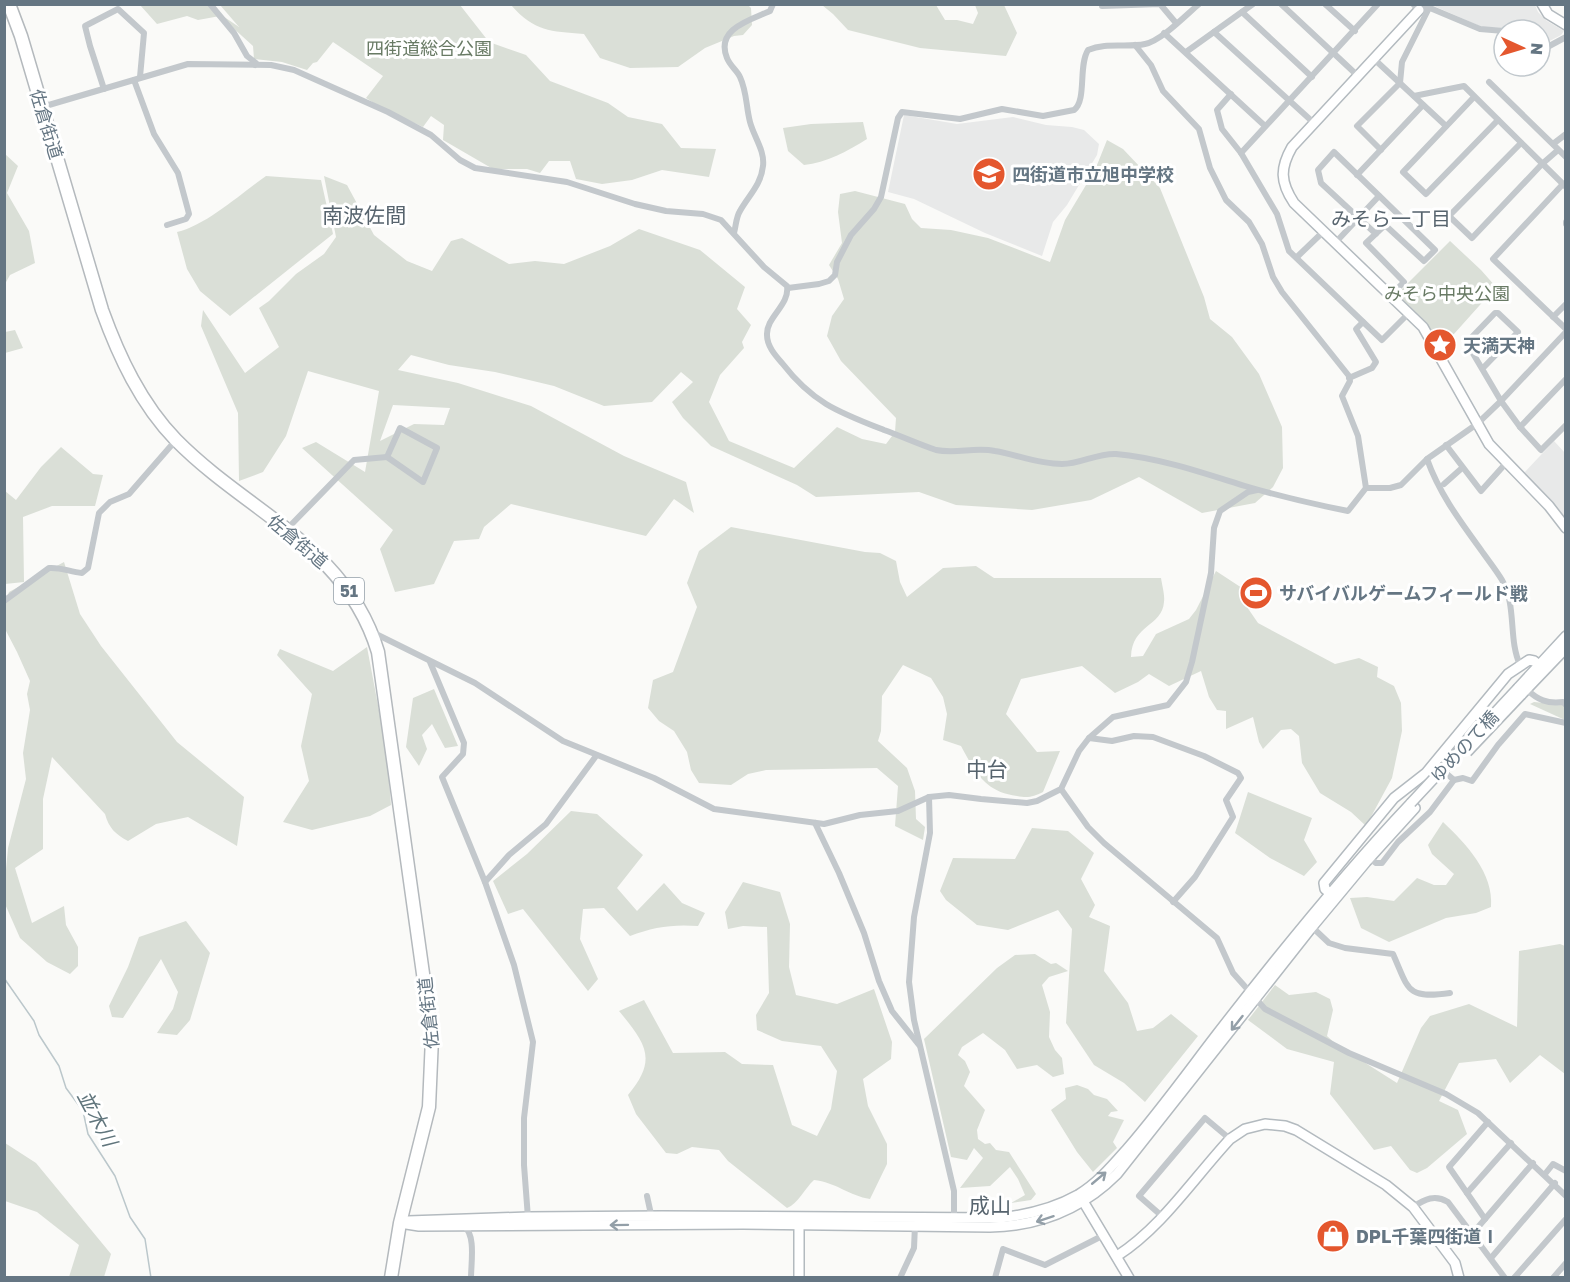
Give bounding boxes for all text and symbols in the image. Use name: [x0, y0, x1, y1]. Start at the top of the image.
north arrow: [1492, 18, 1552, 78]
park label: 四街道総合公園: [366, 37, 492, 59]
text: N: [1527, 42, 1547, 56]
street label: 佐倉街道: [26, 86, 68, 162]
school or university icon: 四街道市立旭中学校: [971, 156, 1007, 192]
place label: 四街道市立旭中学校: [1012, 163, 1174, 185]
district label: 南波佐間: [322, 202, 406, 228]
district label: みそら一丁目: [1331, 206, 1451, 230]
park label: みそら中央公園: [1384, 282, 1510, 304]
place icon: 天満天神: [1422, 327, 1458, 363]
place label: 天満天神: [1463, 334, 1535, 356]
street label: 佐倉街道: [263, 509, 333, 573]
sports icon: サバイバルゲームフィールド戦: [1238, 575, 1274, 611]
road number: 51: [334, 578, 364, 604]
place label: サバイバルゲームフィールド戦: [1279, 582, 1528, 604]
street label: ゆめのて橋: [1425, 706, 1503, 786]
district label: 中台: [966, 756, 1008, 782]
street label: 佐倉街道: [413, 976, 443, 1050]
one-way arrow: [1231, 1015, 1244, 1031]
water label: 並木川: [73, 1086, 124, 1152]
one-way arrow: [1091, 1171, 1106, 1185]
district label: 成山: [969, 1192, 1011, 1218]
one-way arrow: [1036, 1214, 1055, 1225]
shop icon: DPL千葉四街道Ⅰ: [1315, 1218, 1351, 1254]
one-way arrow: [610, 1219, 630, 1231]
place label: DPL千葉四街道Ⅰ: [1356, 1225, 1499, 1247]

